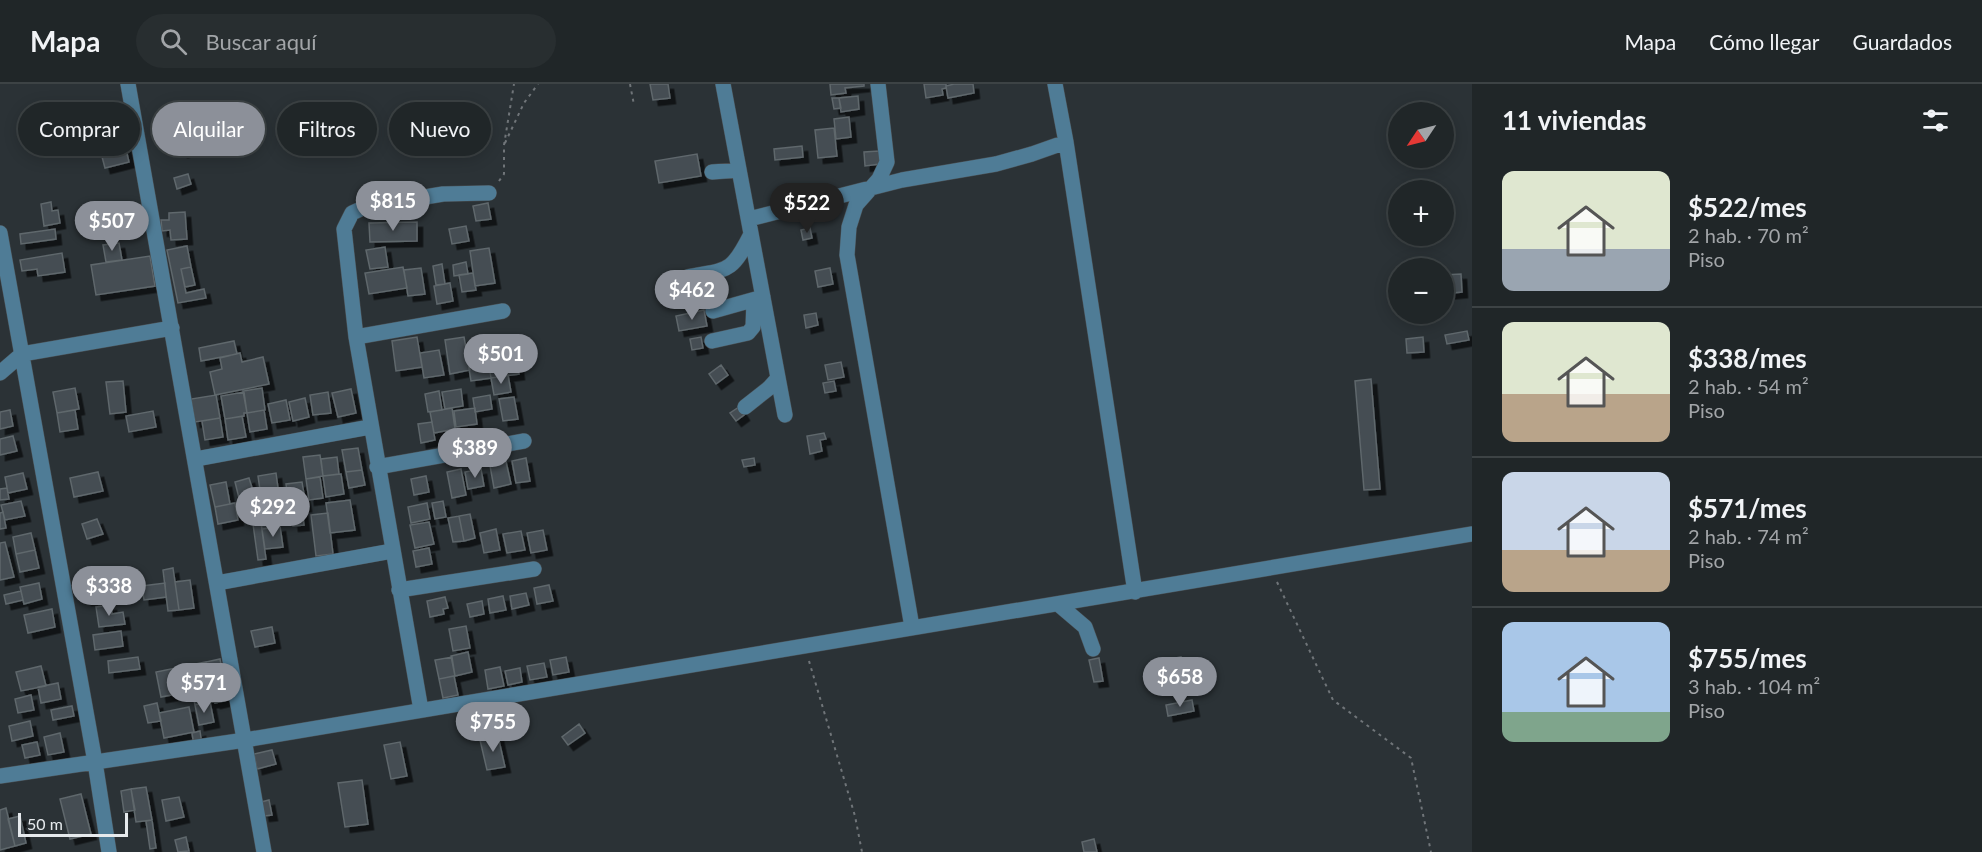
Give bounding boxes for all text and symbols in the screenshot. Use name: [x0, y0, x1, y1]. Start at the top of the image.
search box: [136, 14, 556, 68]
text: Mapa: [30, 24, 100, 58]
icon: search: [157, 25, 190, 58]
text: Buscar aquí: [205, 28, 317, 55]
text: Mapa: [1624, 29, 1676, 54]
text: Cómo llegar: [1709, 29, 1820, 54]
text: Guardados: [1853, 29, 1952, 54]
chip: Comprar: [18, 102, 140, 156]
chip: Alquilar: [152, 102, 265, 156]
chip: Filtros: [277, 102, 377, 156]
chip: Nuevo: [389, 102, 491, 156]
north arrow: [1388, 102, 1454, 168]
map controls: [1388, 102, 1454, 324]
text: 11 viviendas: [1502, 104, 1646, 136]
icon: filters: [1919, 104, 1952, 137]
button: +: [1388, 180, 1454, 246]
pin: $815: [357, 181, 429, 232]
pin: $522: [771, 183, 843, 234]
text: $815: [370, 188, 416, 212]
text: $522: [784, 190, 830, 214]
text: $522/mes: [1688, 191, 1807, 223]
icon: home: [1550, 195, 1622, 267]
pin: $507: [76, 201, 148, 252]
text: $507: [89, 208, 135, 232]
text: 2 hab. · 70 m²: [1688, 223, 1809, 247]
text: Piso: [1688, 247, 1725, 271]
button: −: [1388, 258, 1454, 324]
pin: $462: [656, 270, 728, 321]
text: $462: [669, 277, 715, 301]
pin: $501: [465, 334, 537, 385]
text: $501: [478, 341, 524, 365]
text: $338/mes: [1688, 342, 1807, 374]
icon: home: [1550, 346, 1622, 418]
text: 2 hab. · 54 m²: [1688, 374, 1809, 398]
text: Piso: [1688, 398, 1725, 422]
pin: $389: [439, 428, 511, 479]
text: $389: [452, 435, 498, 459]
pin: $292: [237, 487, 309, 538]
text: $571/mes: [1688, 492, 1807, 524]
text: $292: [250, 494, 296, 518]
icon: home: [1550, 496, 1622, 568]
text: 2 hab. · 74 m²: [1688, 524, 1809, 548]
text: Piso: [1688, 548, 1725, 572]
pin: $338: [73, 566, 145, 617]
text: $338: [86, 573, 132, 597]
text: $755/mes: [1688, 642, 1807, 674]
icon: home: [1550, 646, 1622, 718]
pin: $658: [1144, 657, 1216, 708]
pin: $571: [168, 663, 240, 714]
text: $658: [1157, 664, 1203, 688]
text: $571: [181, 670, 227, 694]
text: 3 hab. · 104 m²: [1688, 674, 1820, 698]
text: Piso: [1688, 698, 1725, 722]
pin: $755: [457, 702, 529, 753]
text: $755: [470, 709, 516, 733]
scale bar: [18, 810, 128, 838]
text: 50 m: [27, 814, 63, 833]

